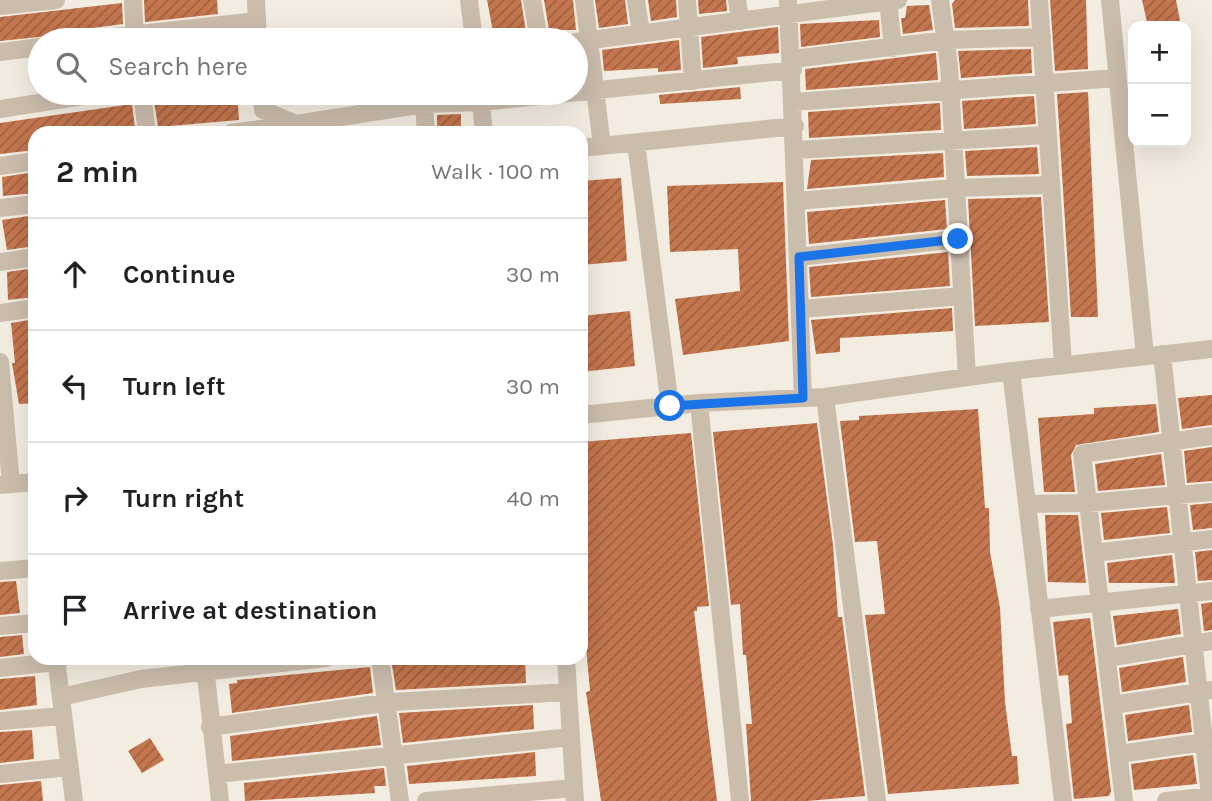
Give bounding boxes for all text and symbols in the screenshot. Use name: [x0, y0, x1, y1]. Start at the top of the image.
map controls: [1128, 21, 1191, 147]
button: +: [1128, 21, 1191, 84]
search box: [28, 28, 588, 105]
icon: search: [52, 48, 90, 86]
text: Search here: [108, 51, 248, 82]
button: −: [1128, 84, 1191, 147]
text: 2 min: [56, 154, 139, 190]
text: Walk · 100 m: [431, 158, 560, 185]
route end: [942, 223, 973, 254]
icon: ahead: [56, 255, 94, 293]
text: Continue: [123, 259, 235, 290]
text: 30 m: [506, 261, 560, 288]
icon: left: [56, 367, 94, 405]
text: Turn left: [123, 371, 225, 402]
text: 30 m: [506, 373, 560, 400]
route start: [654, 390, 685, 421]
icon: right: [56, 479, 94, 517]
text: Turn right: [123, 483, 244, 514]
text: 40 m: [507, 485, 560, 512]
icon: arrive: [56, 591, 94, 629]
text: Arrive at destination: [123, 595, 377, 626]

